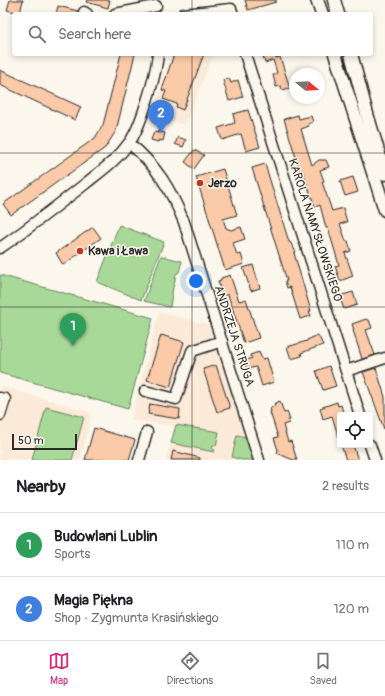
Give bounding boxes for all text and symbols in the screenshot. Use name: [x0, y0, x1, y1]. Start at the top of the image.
search box: [12, 12, 373, 56]
icon: search: [26, 23, 48, 45]
text: Search here: [58, 25, 131, 44]
north arrow: [289, 68, 325, 104]
pin: 2: [148, 100, 174, 133]
street label: KAROLA NAMYSŁOWSKIEGO: [285, 157, 345, 304]
place label: Jerzo: [208, 176, 237, 191]
marker: Jerzo: [195, 178, 205, 188]
place label: Kawa i Ława: [88, 244, 148, 259]
marker: Kawa i Ława: [75, 246, 85, 256]
your location: [186, 271, 206, 291]
street label: ANDRZEJA STRUGA: [211, 284, 257, 389]
pin: 1: [60, 313, 86, 346]
map controls: [337, 412, 373, 448]
button: locate: [337, 412, 373, 448]
scale bar: [12, 432, 77, 451]
text: 50 m: [18, 434, 44, 447]
text: Nearby: [16, 476, 65, 497]
text: 2 results: [322, 478, 369, 494]
text: Budowlani Lublin: [54, 527, 158, 546]
text: 1: [26, 537, 32, 553]
text: 110 m: [336, 537, 369, 553]
text: Sports: [54, 546, 90, 562]
text: Magia Piękna: [54, 591, 133, 610]
text: 2: [25, 601, 33, 617]
text: 120 m: [333, 601, 369, 617]
text: Shop · Zygmunta Krasińskiego: [54, 610, 219, 626]
tab: Map: [48, 650, 70, 687]
tab: Directions: [166, 650, 213, 687]
tab: Saved: [310, 650, 337, 687]

